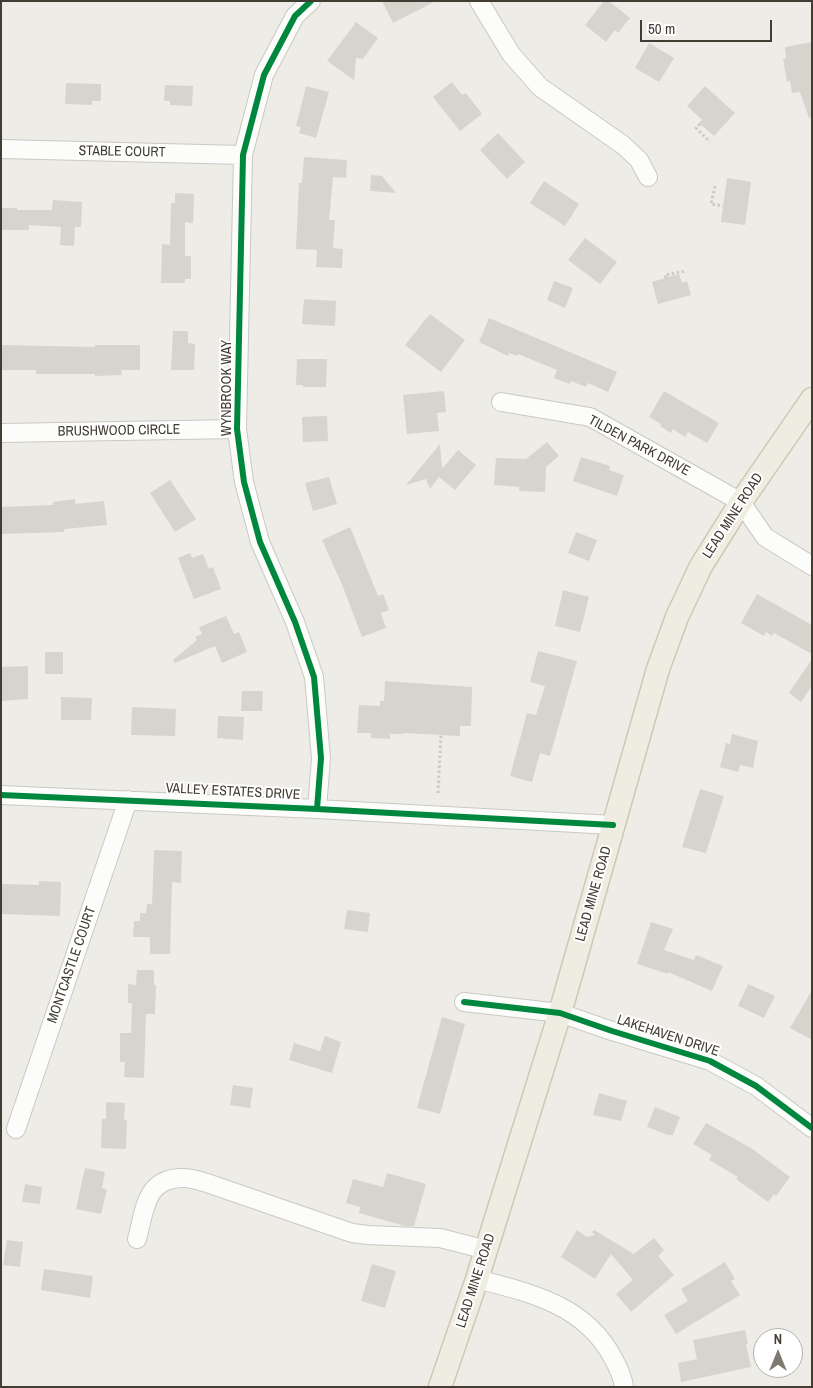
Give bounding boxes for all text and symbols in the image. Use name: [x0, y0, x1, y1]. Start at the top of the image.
scale bar: [643, 10, 776, 42]
text: 50 m: [648, 18, 675, 39]
street label: STABLE COURT: [78, 143, 166, 161]
street label: WYNBROOK WAY: [219, 340, 235, 436]
street label: TILDEN PARK DRIVE: [585, 412, 693, 480]
street label: BRUSHWOOD CIRCLE: [58, 422, 180, 440]
street label: LEAD MINE ROAD: [699, 470, 767, 562]
street label: VALLEY ESTATES DRIVE: [165, 780, 301, 804]
street label: LEAD MINE ROAD: [572, 844, 616, 944]
street label: MONTCASTLE COURT: [44, 904, 100, 1026]
street label: LAKEHAVEN DRIVE: [615, 1012, 721, 1060]
street label: LEAD MINE ROAD: [453, 1232, 499, 1330]
north arrow: [753, 1328, 803, 1378]
text: N: [774, 1330, 782, 1348]

